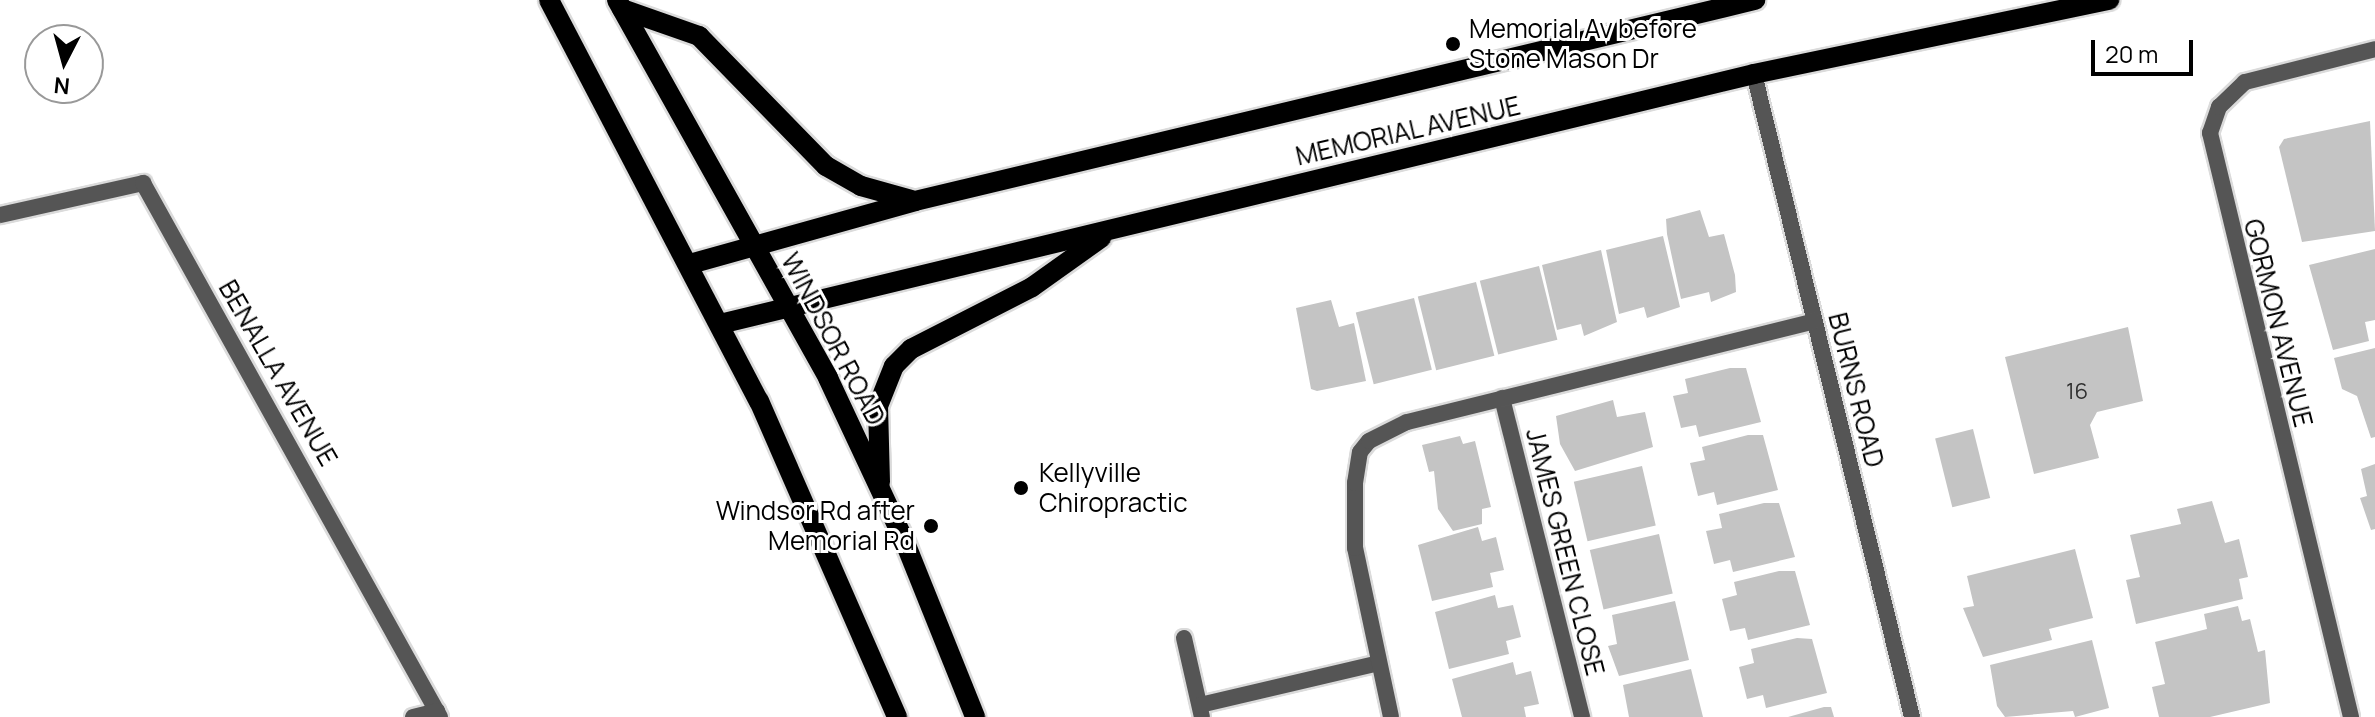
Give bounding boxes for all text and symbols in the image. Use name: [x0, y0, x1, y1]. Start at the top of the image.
place label: Memorial Av before Stone Mason Dr: [1469, 13, 1697, 74]
north arrow: [24, 24, 104, 104]
scale bar: [2095, 24, 2197, 74]
marker: Memorial Av before Stone Mason Dr: [1444, 35, 1462, 53]
text: 20 m: [2105, 37, 2158, 70]
text: N: [52, 70, 71, 102]
street label: MEMORIAL AVENUE: [1292, 90, 1524, 172]
street label: GORMON AVENUE: [2237, 216, 2319, 430]
street label: WINDSOR ROAD: [774, 247, 892, 431]
street label: BENALLA AVENUE: [212, 275, 344, 471]
street label: BURNS ROAD: [1822, 309, 1890, 471]
house number: 16: [2066, 379, 2088, 405]
street label: JAMES GREEN CLOSE: [1519, 425, 1611, 679]
place label: Kellyville Chiropractic: [1039, 457, 1188, 518]
marker: Kellyville Chiropractic: [1010, 477, 1032, 499]
place label: Windsor Rd after Memorial Rd: [716, 495, 915, 556]
marker: Windsor Rd after Memorial Rd: [922, 517, 940, 535]

